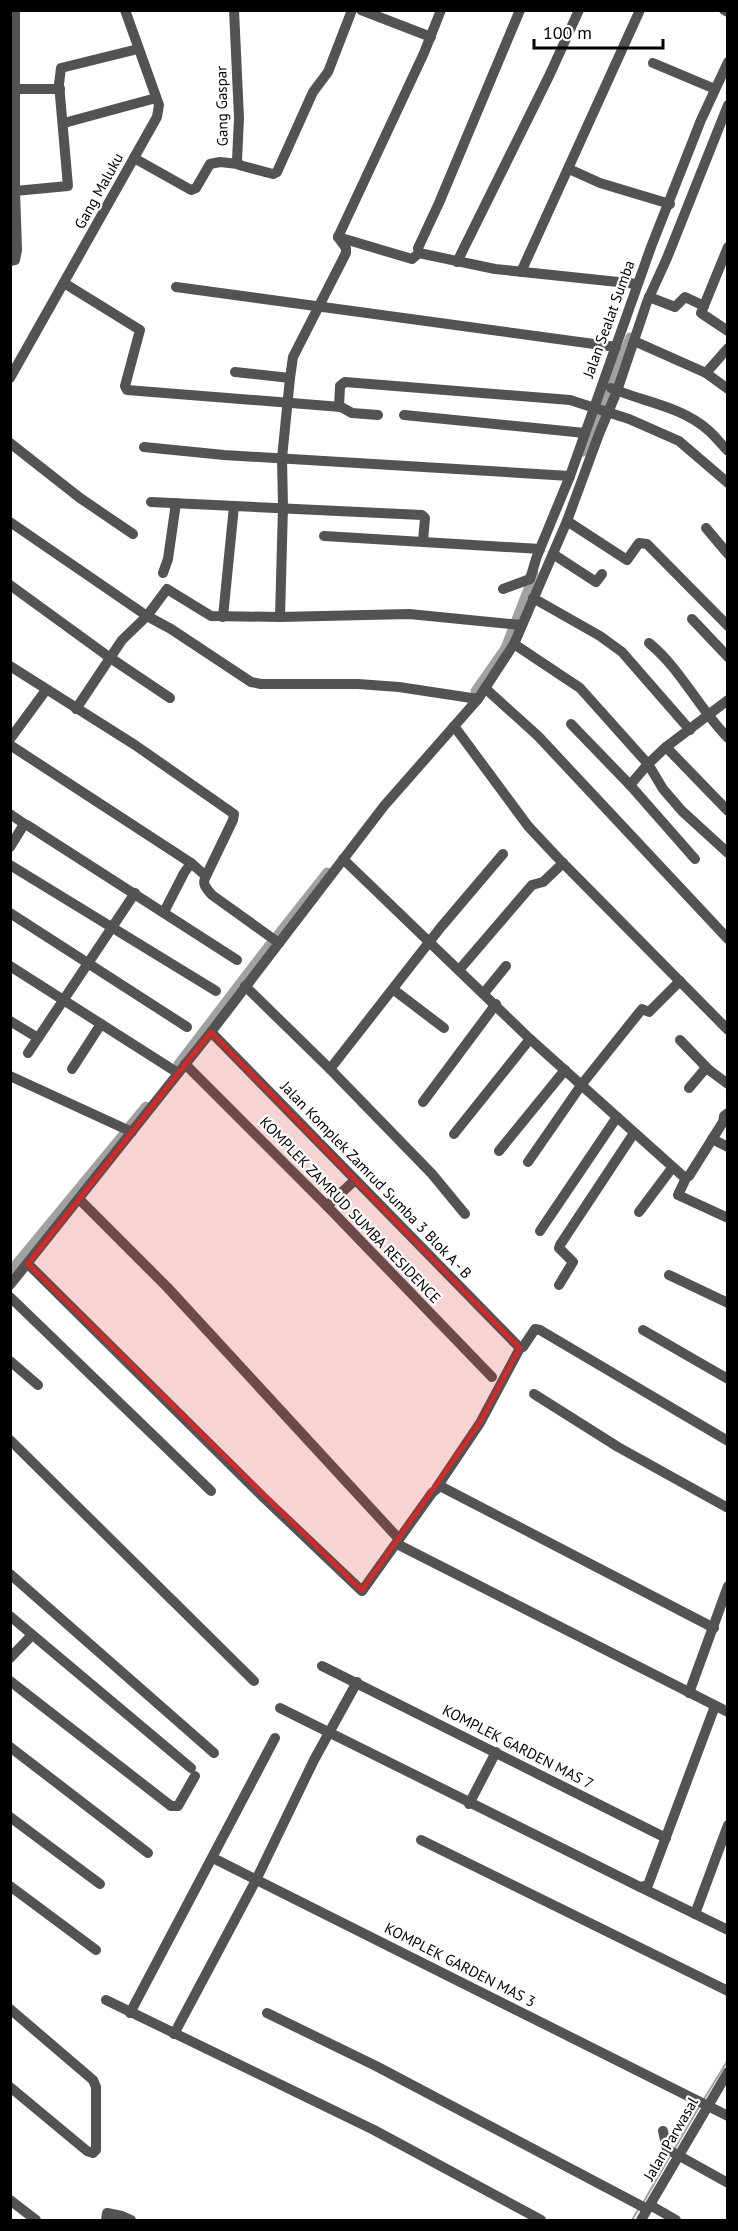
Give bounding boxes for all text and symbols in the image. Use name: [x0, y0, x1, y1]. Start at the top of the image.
scale bar: [534, 12, 663, 50]
text: 100 m: [543, 21, 592, 44]
street label: Gang Gaspar: [211, 66, 232, 146]
street label: Gang Maluku: [70, 149, 127, 232]
street label: Jalan Sealat Sumba: [578, 258, 639, 381]
street label: Jalan Komplek Zamrud Sumba 3 Blok A - B: [276, 1076, 476, 1282]
street label: KOMPLEK ZAMRUD SUMBA RESIDENCE: [256, 1112, 445, 1307]
street label: KOMPLEK GARDEN MAS 7: [439, 1700, 597, 1793]
street label: KOMPLEK GARDEN MAS 3: [381, 1918, 539, 2011]
street label: Jalan Parwasal: [639, 2093, 702, 2185]

